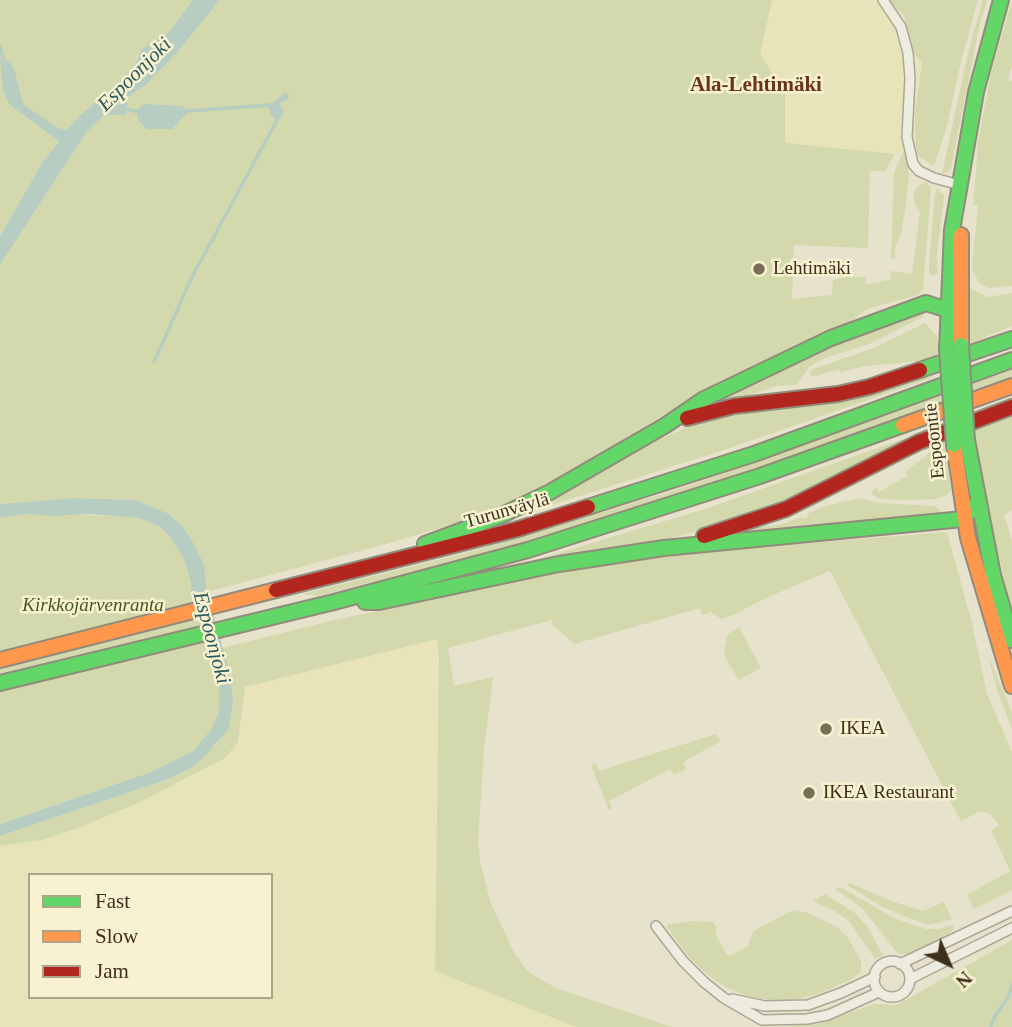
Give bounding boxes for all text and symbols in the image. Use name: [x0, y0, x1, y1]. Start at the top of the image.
water label: Espoonjoki: [93, 33, 177, 117]
district label: Ala-Lehtimäki: [690, 73, 822, 99]
place label: Lehtimäki: [773, 258, 851, 280]
marker: Lehtimäki: [751, 261, 767, 277]
street label: Espoontie: [920, 402, 950, 480]
street label: Turunväylä: [462, 488, 552, 534]
water label: Espoonjoki: [187, 589, 235, 687]
park label: Kirkkojärvenranta: [22, 595, 164, 617]
place label: IKEA: [840, 718, 885, 740]
marker: IKEA: [818, 721, 834, 737]
place label: IKEA Restaurant: [823, 782, 954, 804]
marker: IKEA Restaurant: [801, 785, 817, 801]
legend: [28, 873, 273, 999]
text: Fast: [95, 889, 130, 913]
text: Slow: [95, 924, 138, 948]
north arrow: [914, 929, 984, 999]
text: Jam: [95, 959, 129, 983]
text: N: [952, 967, 976, 992]

